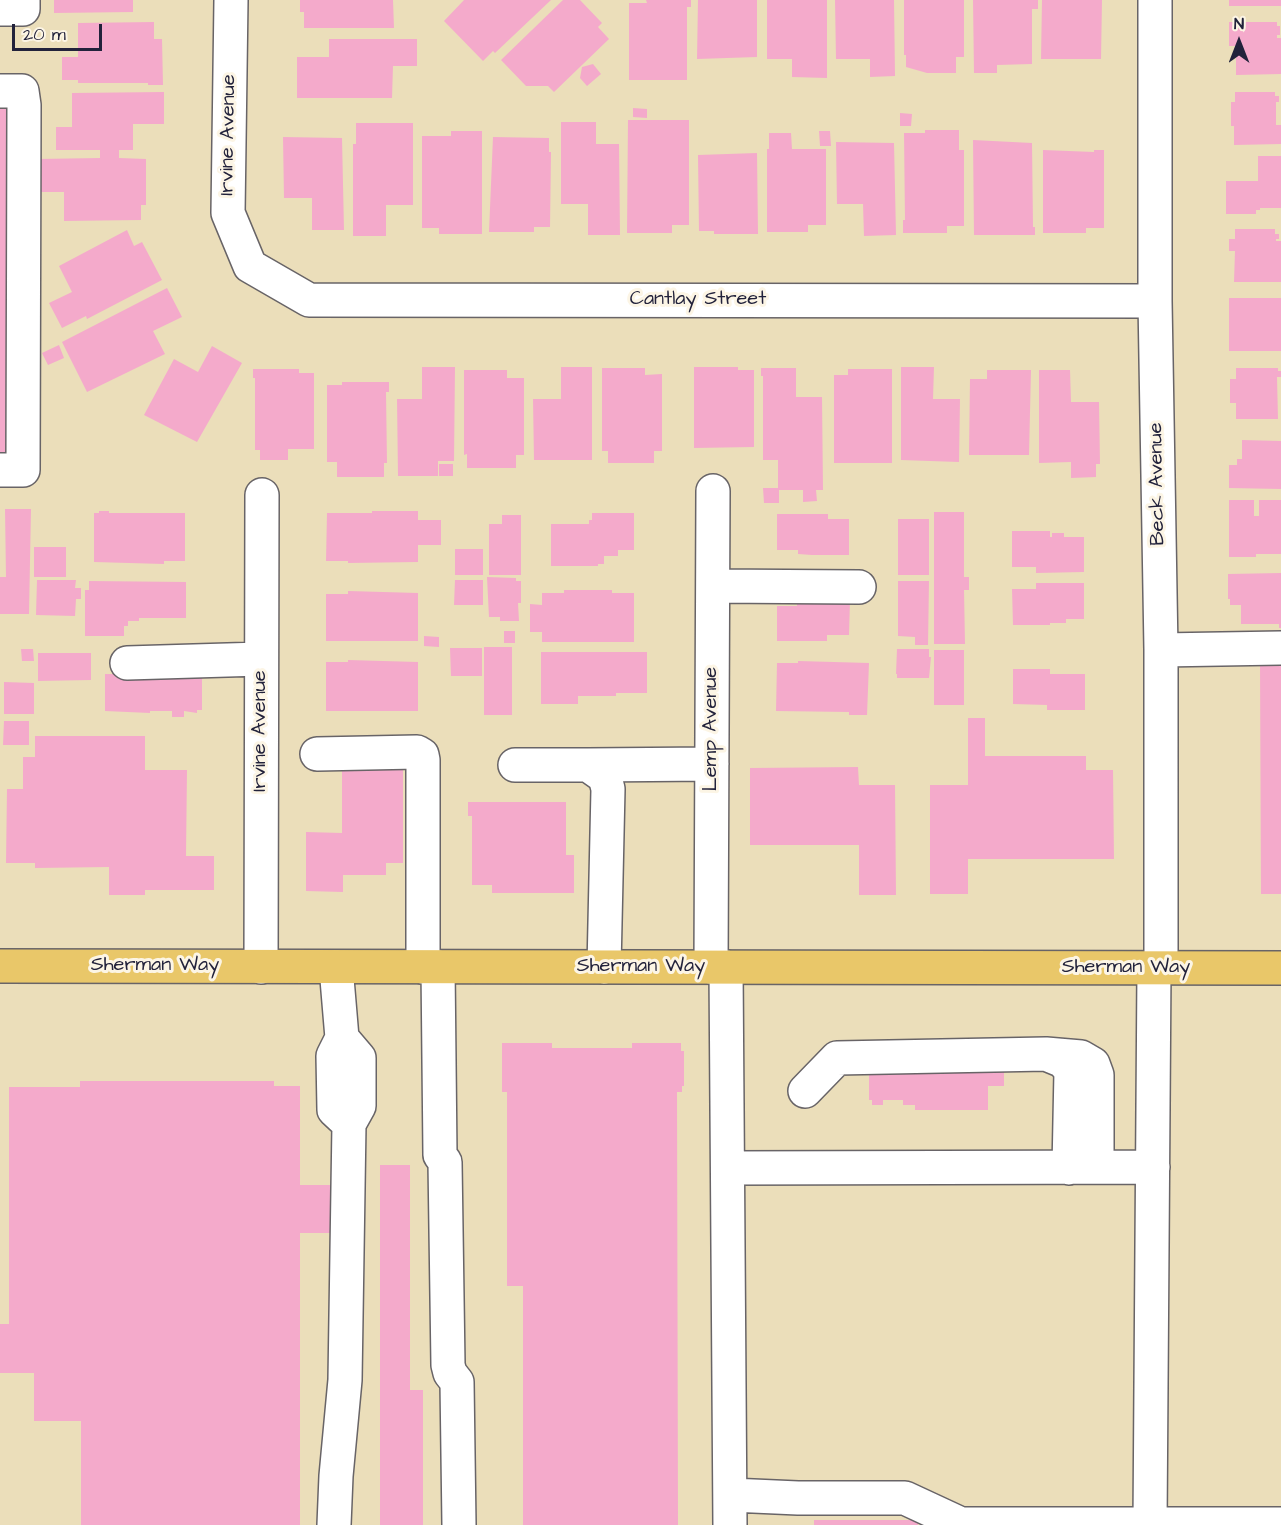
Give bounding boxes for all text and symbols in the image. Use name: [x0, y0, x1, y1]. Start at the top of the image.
scale bar: [15, 12, 105, 50]
north arrow: [1209, 12, 1269, 72]
text: N: [1234, 13, 1244, 35]
text: 20 m: [23, 22, 66, 47]
street label: Irvine Avenue: [216, 74, 242, 196]
street label: Cantlay Street: [630, 288, 766, 312]
street label: Beck Avenue: [1145, 422, 1171, 546]
street label: Lemp Avenue: [700, 667, 724, 791]
street label: Irvine Avenue: [249, 670, 273, 792]
street label: Sherman Way: [91, 954, 219, 978]
street label: Sherman Way: [577, 955, 705, 979]
street label: Sherman Way: [1062, 956, 1190, 980]

